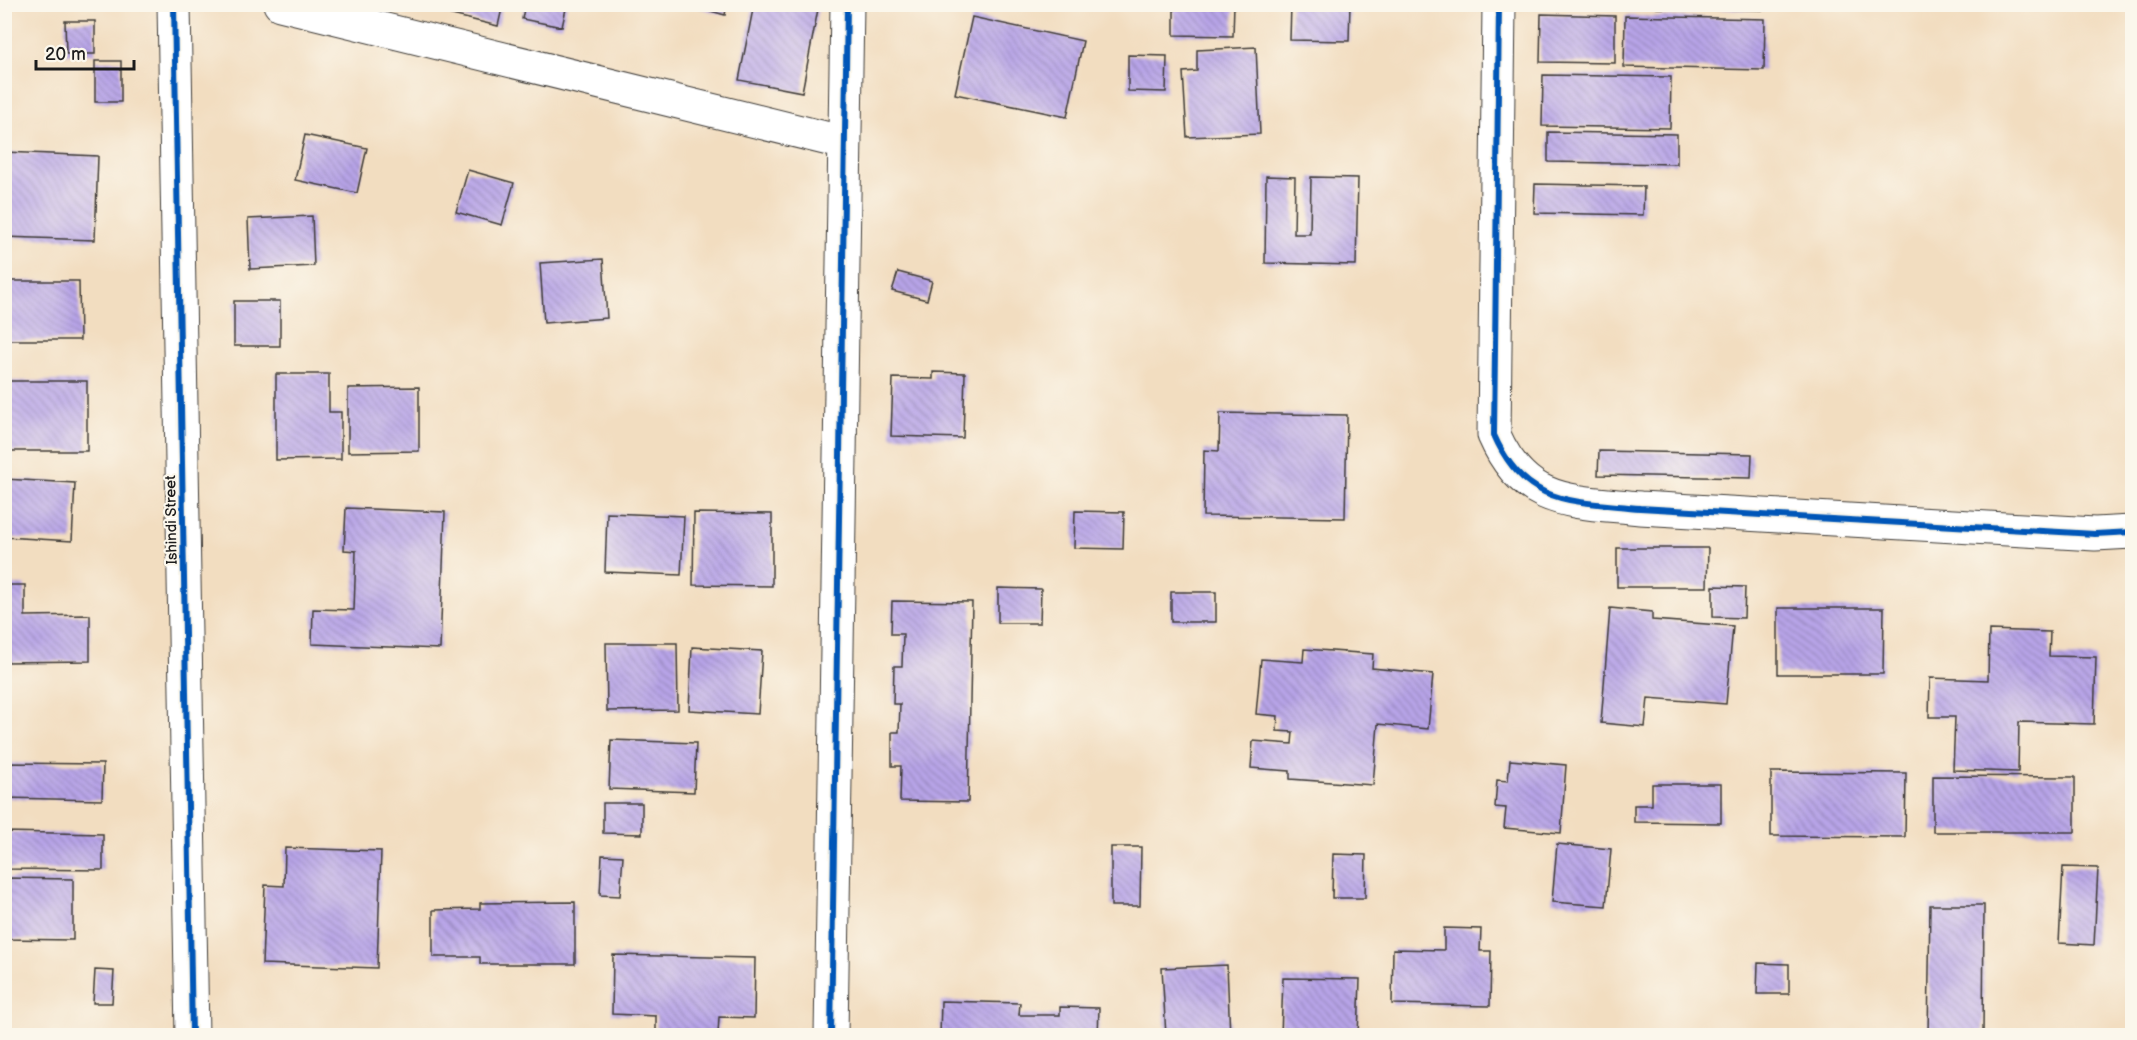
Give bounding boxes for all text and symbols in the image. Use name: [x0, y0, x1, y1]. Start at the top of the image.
scale bar: [36, 33, 134, 71]
text: 20 m: [45, 44, 86, 65]
street label: Ishindi Street: [161, 475, 182, 565]

